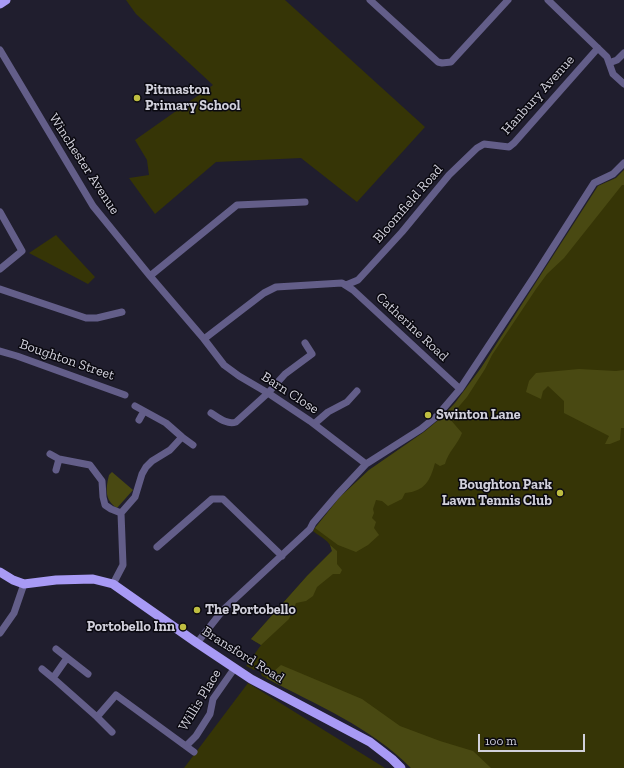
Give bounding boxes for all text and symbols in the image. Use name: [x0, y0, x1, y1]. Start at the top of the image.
street label: Hanbury Avenue: [498, 52, 578, 138]
place label: Pitmaston Primary School: [145, 82, 240, 114]
marker: Pitmaston Primary School: [132, 93, 142, 103]
street label: Winchester Avenue: [45, 110, 123, 218]
street label: Bloomfield Road: [370, 162, 446, 246]
street label: Catherine Road: [372, 289, 452, 365]
street label: Boughton Street: [17, 336, 117, 384]
street label: Barn Close: [258, 368, 322, 418]
place label: Swinton Lane: [436, 407, 521, 423]
marker: Swinton Lane: [423, 410, 433, 420]
place label: Boughton Park Lawn Tennis Club: [442, 477, 552, 510]
marker: Boughton Park Lawn Tennis Club: [555, 488, 565, 498]
place label: The Portobello: [205, 602, 296, 618]
marker: The Portobello: [192, 605, 202, 615]
place label: Portobello Inn: [87, 619, 175, 635]
marker: Portobello Inn: [178, 622, 188, 632]
street label: Bransford Road: [199, 623, 287, 687]
street label: Willis Place: [175, 666, 225, 734]
scale bar: [480, 726, 587, 752]
text: 100 m: [485, 734, 517, 748]

